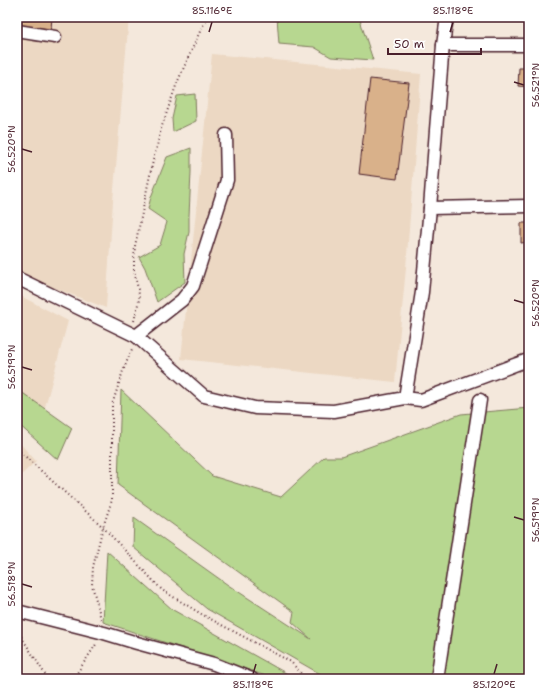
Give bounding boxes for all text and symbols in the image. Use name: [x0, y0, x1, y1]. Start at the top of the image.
text: 85.116°E: [192, 4, 232, 17]
text: 85.118°E: [433, 4, 473, 17]
scale bar: [388, 30, 481, 56]
text: 50 m: [394, 36, 424, 52]
text: 56.521°N: [529, 63, 542, 107]
text: 56.520°N: [5, 125, 18, 173]
text: 56.520°N: [529, 279, 542, 327]
text: 56.519°N: [5, 345, 18, 389]
text: 56.519°N: [529, 498, 542, 542]
text: 56.518°N: [5, 562, 18, 606]
text: 85.118°E: [233, 678, 273, 691]
text: 85.120°E: [472, 678, 516, 691]

